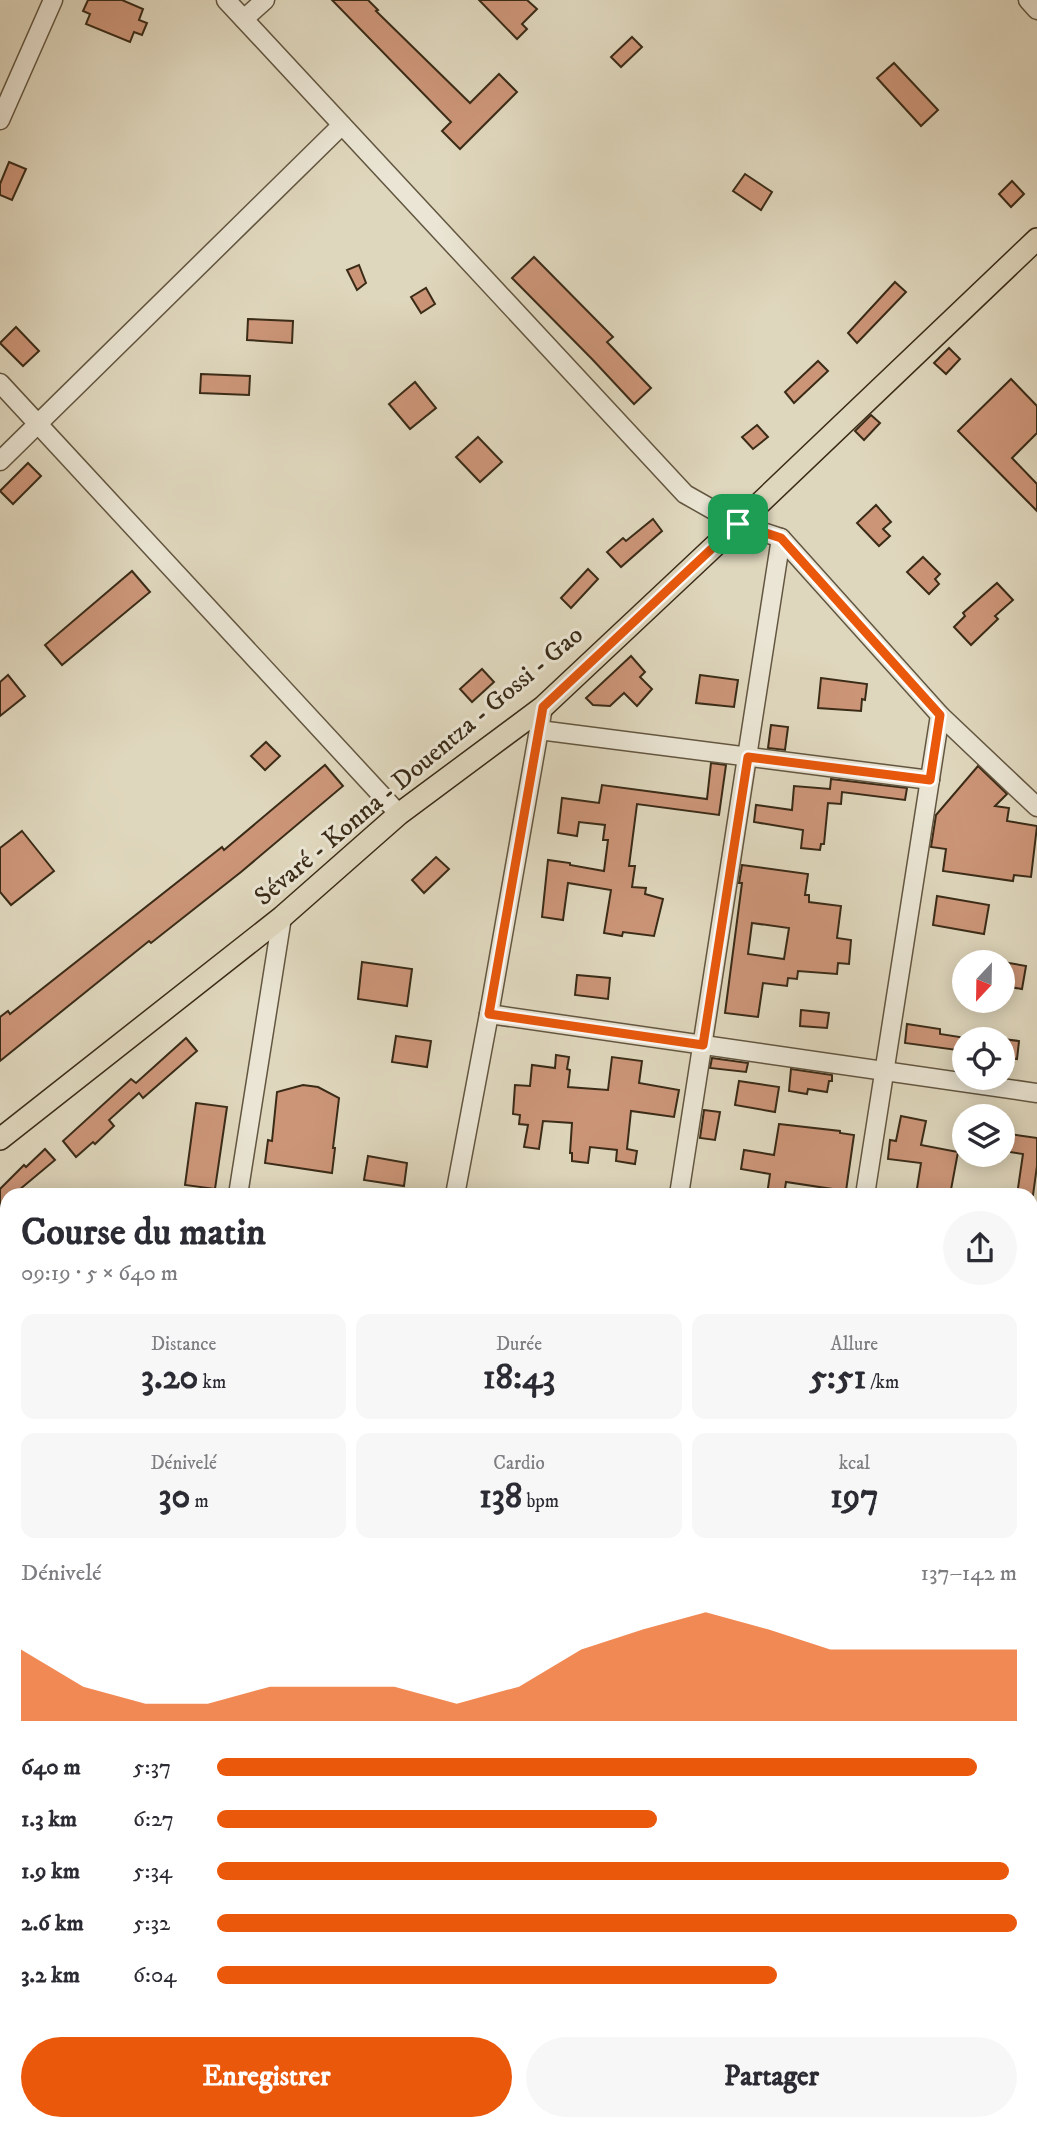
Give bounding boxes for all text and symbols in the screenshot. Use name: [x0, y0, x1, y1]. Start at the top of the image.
pin: [708, 494, 768, 554]
icon: arrive: [719, 505, 757, 543]
street label: Sévaré - Konna - Douentza - Gossi - Gao: [248, 619, 590, 913]
north arrow: [952, 950, 1015, 1013]
map controls: [952, 950, 1015, 1167]
button: locate: [952, 1027, 1015, 1090]
button: layers: [952, 1104, 1015, 1167]
text: Course du matin: [21, 1209, 266, 1257]
button: share: [943, 1211, 1017, 1285]
text: 09:19 · 5 × 640 m: [21, 1259, 178, 1288]
text: Distance: [151, 1333, 216, 1356]
text: Durée: [496, 1333, 542, 1356]
text: Allure: [831, 1333, 878, 1356]
text: 3.20: [141, 1356, 198, 1400]
text: 18:43: [483, 1356, 555, 1400]
text: 5:51: [809, 1356, 866, 1400]
text: km: [198, 1371, 226, 1394]
text: /km: [866, 1371, 899, 1394]
text: Dénivelé: [150, 1452, 217, 1475]
text: Cardio: [493, 1452, 545, 1475]
text: kcal: [839, 1452, 870, 1475]
text: 30: [159, 1475, 190, 1519]
text: 138: [479, 1475, 522, 1519]
text: 197: [830, 1475, 879, 1519]
text: m: [190, 1490, 209, 1513]
text: bpm: [522, 1490, 559, 1513]
text: Dénivelé: [21, 1559, 102, 1588]
text: 137–142 m: [921, 1559, 1017, 1588]
text: 640 m: [21, 1753, 81, 1782]
text: 5:37: [133, 1753, 171, 1782]
text: 1.3 km: [21, 1805, 77, 1834]
text: 6:27: [133, 1805, 174, 1834]
text: 1.9 km: [21, 1857, 80, 1886]
text: 5:34: [133, 1857, 172, 1886]
text: 2.6 km: [21, 1909, 84, 1938]
text: 5:32: [133, 1909, 170, 1938]
text: 3.2 km: [21, 1961, 80, 1990]
text: 6:04: [133, 1961, 177, 1990]
button: Enregistrer: [21, 2037, 512, 2117]
button: Partager: [526, 2037, 1017, 2117]

